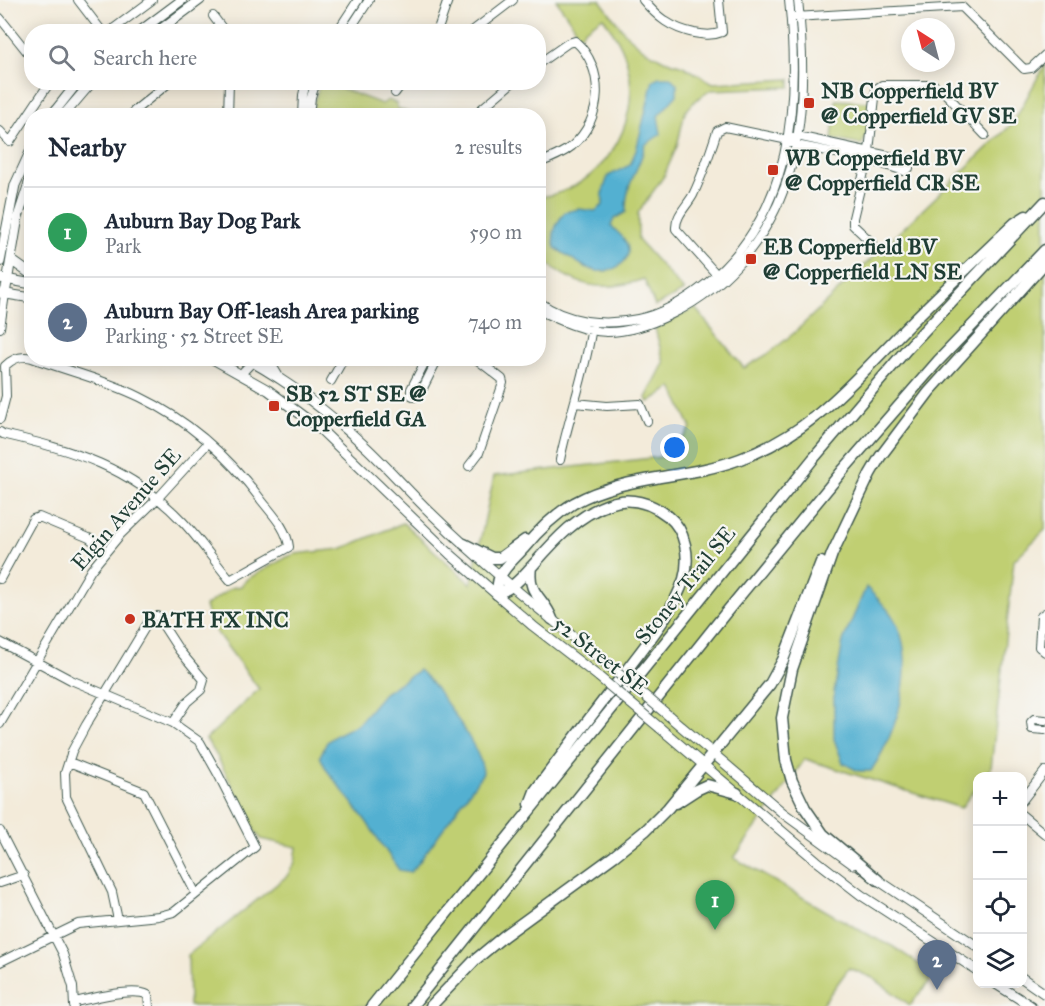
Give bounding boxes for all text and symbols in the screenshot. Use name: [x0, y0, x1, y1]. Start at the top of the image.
north arrow: [901, 18, 955, 72]
search box: [24, 24, 546, 90]
icon: search: [45, 41, 78, 74]
text: Search here: [93, 44, 197, 71]
place label: NB Copperfield BV @ Copperfield GV SE: [821, 77, 1017, 129]
marker: NB Copperfield BV @ Copperfield GV SE: [802, 96, 816, 110]
text: Nearby: [48, 131, 126, 163]
text: 2 results: [454, 135, 522, 159]
place label: WB Copperfield BV @ Copperfield CR SE: [785, 144, 980, 196]
marker: WB Copperfield BV @ Copperfield CR SE: [766, 163, 780, 177]
text: Auburn Bay Dog Park: [105, 207, 301, 234]
text: 1: [64, 220, 71, 244]
text: 590 m: [469, 220, 522, 244]
place label: EB Copperfield BV @ Copperfield LN SE: [763, 233, 962, 285]
text: Park: [105, 234, 141, 258]
marker: EB Copperfield BV @ Copperfield LN SE: [744, 252, 758, 266]
text: Auburn Bay Off-leash Area parking: [105, 297, 418, 324]
text: 2: [63, 310, 72, 334]
text: 740 m: [468, 310, 522, 334]
text: Parking · 52 Street SE: [105, 324, 283, 348]
place label: SB 52 ST SE @ Copperfield GA: [286, 380, 426, 432]
marker: SB 52 ST SE @ Copperfield GA: [267, 399, 281, 413]
your location: [660, 433, 689, 462]
street label: Elgin Avenue SE: [65, 442, 187, 576]
street label: Stoney Trail SE: [629, 520, 741, 650]
place label: BATH FX INC: [142, 606, 289, 633]
street label: 52 Street SE: [548, 609, 654, 701]
marker: BATH FX INC: [123, 612, 137, 626]
map controls: [973, 772, 1027, 988]
button: +: [973, 772, 1027, 826]
button: −: [973, 826, 1027, 880]
pin: 1: [696, 880, 734, 930]
button: locate: [973, 880, 1027, 934]
button: layers: [973, 934, 1027, 988]
pin: 2: [918, 940, 956, 990]

